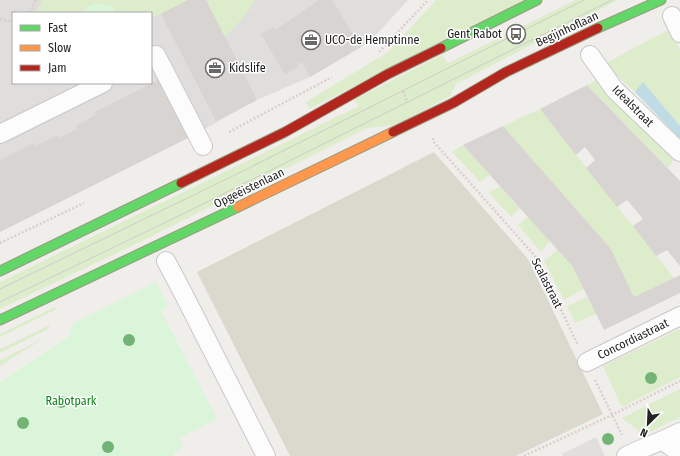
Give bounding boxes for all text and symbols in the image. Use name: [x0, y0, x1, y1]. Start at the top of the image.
street label: Begijnhoflaan: [533, 8, 601, 50]
legend: [12, 12, 152, 84]
text: Fast: [48, 21, 67, 35]
bus stop icon: Gent Rabot: [505, 23, 527, 45]
place label: Gent Rabot: [447, 27, 502, 41]
office icon: UCO-de Hemptinne: [300, 29, 322, 51]
place label: UCO-de Hemptinne: [325, 33, 419, 47]
text: Slow: [48, 41, 71, 55]
office icon: Kidslife: [204, 57, 226, 79]
text: Jam: [48, 61, 66, 75]
place label: Kidslife: [229, 61, 266, 75]
street label: Idealstraat: [609, 82, 657, 130]
street label: Opgeëistenlaan: [212, 165, 286, 211]
street label: Scalastraat: [528, 256, 566, 310]
street label: Concordiastraat: [595, 316, 671, 362]
park label: Rabotpark: [46, 394, 97, 408]
north arrow: [628, 404, 668, 444]
text: N: [638, 425, 650, 440]

